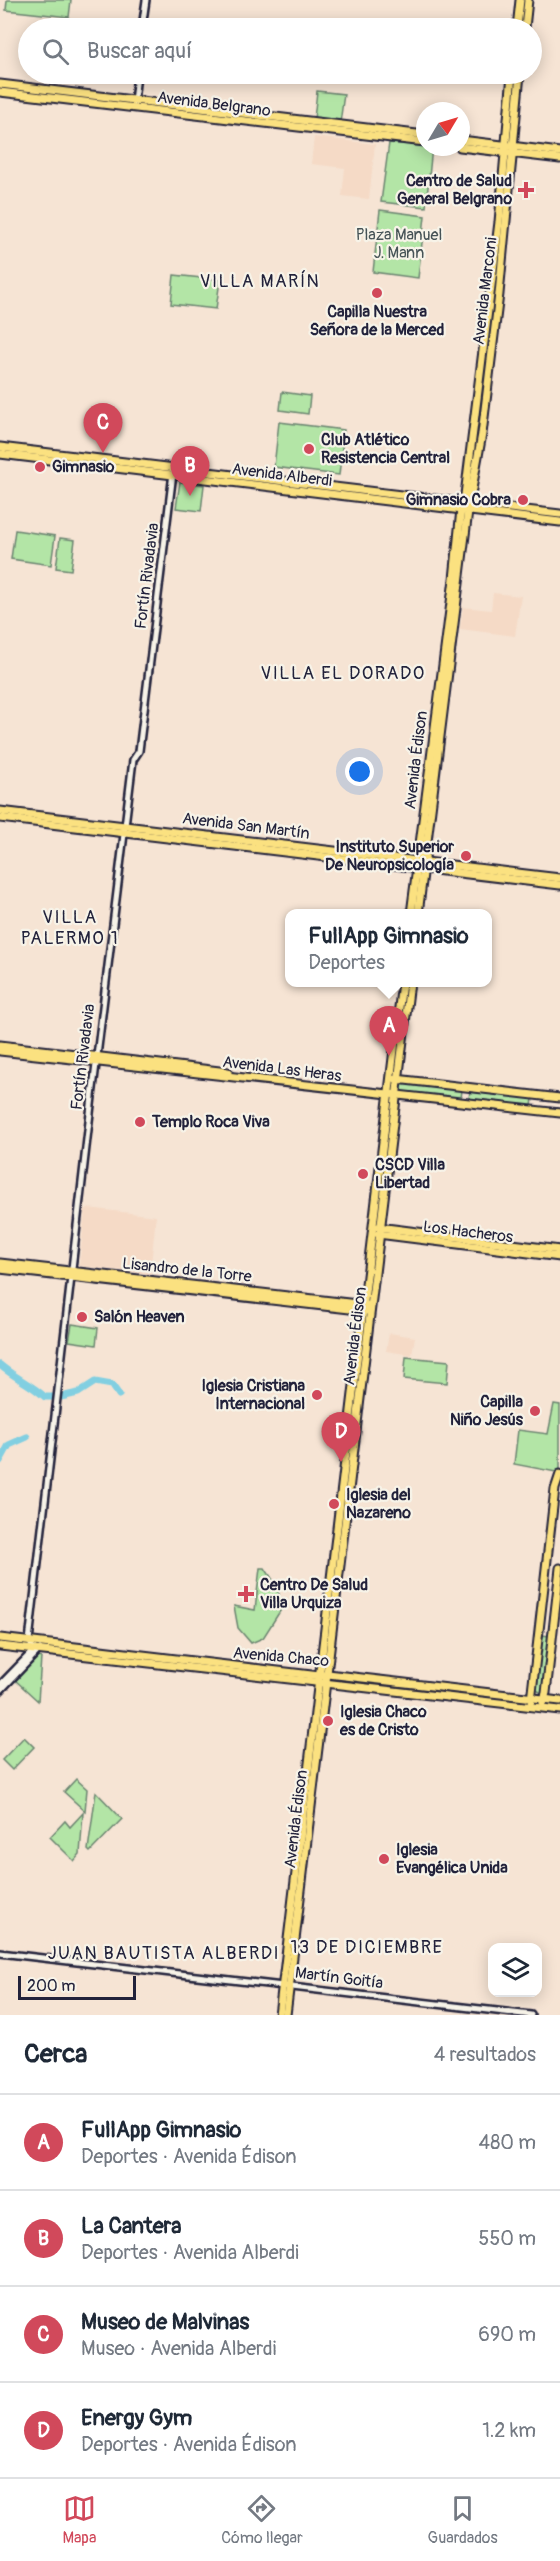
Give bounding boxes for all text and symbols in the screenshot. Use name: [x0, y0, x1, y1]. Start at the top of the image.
search box: [18, 18, 542, 84]
icon: search: [39, 35, 72, 68]
text: Buscar aquí: [87, 37, 192, 65]
street label: Avenida Belgrano: [156, 87, 272, 121]
north arrow: [416, 102, 470, 156]
place label: Centro de Salud General Belgrano: [397, 171, 512, 209]
marker: Centro de Salud General Belgrano: [517, 181, 535, 199]
park label: Plaza Manuel J. Mann: [356, 225, 442, 263]
street label: Avenida Marconi: [468, 236, 502, 346]
district label: VILLA MARÍN: [200, 270, 320, 293]
marker: Capilla Nuestra Señora de la Merced: [370, 286, 384, 300]
place label: Capilla Nuestra Señora de la Merced: [310, 302, 445, 340]
pin: C: [84, 404, 122, 453]
place label: Club Atlético Resistencia Central: [321, 430, 450, 468]
marker: Club Atlético Resistencia Central: [302, 442, 316, 456]
pin: B: [170, 446, 210, 496]
place label: Gimnasio: [52, 457, 115, 477]
street label: Avenida Alberdi: [231, 459, 333, 491]
marker: Gimnasio: [33, 460, 47, 474]
place label: Gimnasio Cobra: [406, 490, 512, 510]
marker: Gimnasio Cobra: [516, 493, 530, 507]
street label: Fortín Rivadavia: [131, 522, 163, 630]
district label: VILLA EL DORADO: [260, 662, 426, 685]
street label: Avenida Édison: [400, 710, 432, 810]
your location: [345, 757, 374, 786]
street label: Avenida San Martín: [181, 808, 311, 844]
place label: Instituto Superior De Neuropsicología: [325, 837, 455, 875]
marker: Instituto Superior De Neuropsicología: [459, 849, 473, 863]
district label: VILLA PALERMO 1: [21, 906, 119, 950]
popup: [285, 909, 492, 987]
text: FullApp Gimnasio: [308, 922, 469, 950]
text: Deportes: [308, 950, 385, 975]
street label: Fortín Rivadavia: [67, 1003, 99, 1111]
pin: A: [370, 1006, 408, 1056]
street label: Avenida Las Heras: [221, 1052, 343, 1086]
place label: Templo Roca Viva: [151, 1112, 270, 1132]
marker: Templo Roca Viva: [133, 1115, 147, 1129]
place label: CSCD Villa Libertad: [375, 1155, 445, 1193]
marker: CSCD Villa Libertad: [356, 1167, 370, 1181]
street label: Los Hacheros: [422, 1217, 514, 1247]
street label: Lisandro de la Torre: [121, 1253, 253, 1287]
street label: Avenida Édison: [339, 1286, 371, 1386]
place label: Salón Heaven: [94, 1307, 185, 1327]
marker: Salón Heaven: [75, 1310, 89, 1324]
place label: Iglesia Cristiana Internacional: [201, 1376, 306, 1414]
marker: Iglesia Cristiana Internacional: [310, 1388, 324, 1402]
place label: Capilla Niño Jesús: [450, 1392, 524, 1430]
marker: Capilla Niño Jesús: [528, 1404, 542, 1418]
pin: D: [322, 1412, 360, 1462]
place label: Iglesia del Nazareno: [346, 1485, 411, 1523]
marker: Iglesia del Nazareno: [327, 1497, 341, 1511]
place label: Centro De Salud Villa Urquiza: [260, 1575, 368, 1613]
marker: Centro De Salud Villa Urquiza: [237, 1585, 255, 1603]
street label: Avenida Chaco: [232, 1643, 330, 1671]
place label: Iglesia Chaco es de Cristo: [339, 1702, 427, 1740]
marker: Iglesia Chaco es de Cristo: [321, 1714, 335, 1728]
street label: Avenida Édison: [280, 1769, 312, 1869]
place label: Iglesia Evangélica Unida: [396, 1840, 508, 1878]
marker: Iglesia Evangélica Unida: [377, 1852, 391, 1866]
district label: 13 DE DICIEMBRE: [291, 1936, 443, 1959]
district label: JUAN BAUTISTA ALBERDI: [48, 1942, 280, 1965]
map controls: [488, 1943, 542, 1997]
button: layers: [488, 1943, 542, 1997]
street label: Martín Goitía: [294, 1963, 384, 1993]
scale bar: [18, 1973, 136, 2000]
text: 200 m: [27, 1976, 75, 1996]
text: Cerca: [24, 2038, 87, 2070]
text: 4 resultados: [434, 2042, 536, 2067]
text: FullApp Gimnasio: [81, 2116, 241, 2144]
text: A: [37, 2130, 50, 2155]
text: 480 m: [479, 2130, 536, 2155]
text: Deportes · Avenida Édison: [81, 2144, 297, 2169]
text: La Cantera: [81, 2212, 182, 2240]
text: B: [38, 2226, 49, 2251]
text: 550 m: [479, 2226, 536, 2251]
text: Deportes · Avenida Alberdi: [81, 2240, 299, 2265]
text: Museo de Malvinas: [81, 2308, 249, 2336]
text: C: [37, 2322, 50, 2347]
text: 690 m: [478, 2322, 536, 2347]
text: Museo · Avenida Alberdi: [81, 2336, 276, 2361]
text: Energy Gym: [81, 2404, 192, 2432]
text: D: [37, 2418, 50, 2443]
text: 1.2 km: [482, 2418, 536, 2443]
text: Deportes · Avenida Édison: [81, 2432, 297, 2457]
tab: Mapa: [62, 2492, 96, 2548]
tab: Cómo llegar: [221, 2492, 303, 2548]
tab: Guardados: [428, 2492, 498, 2548]

